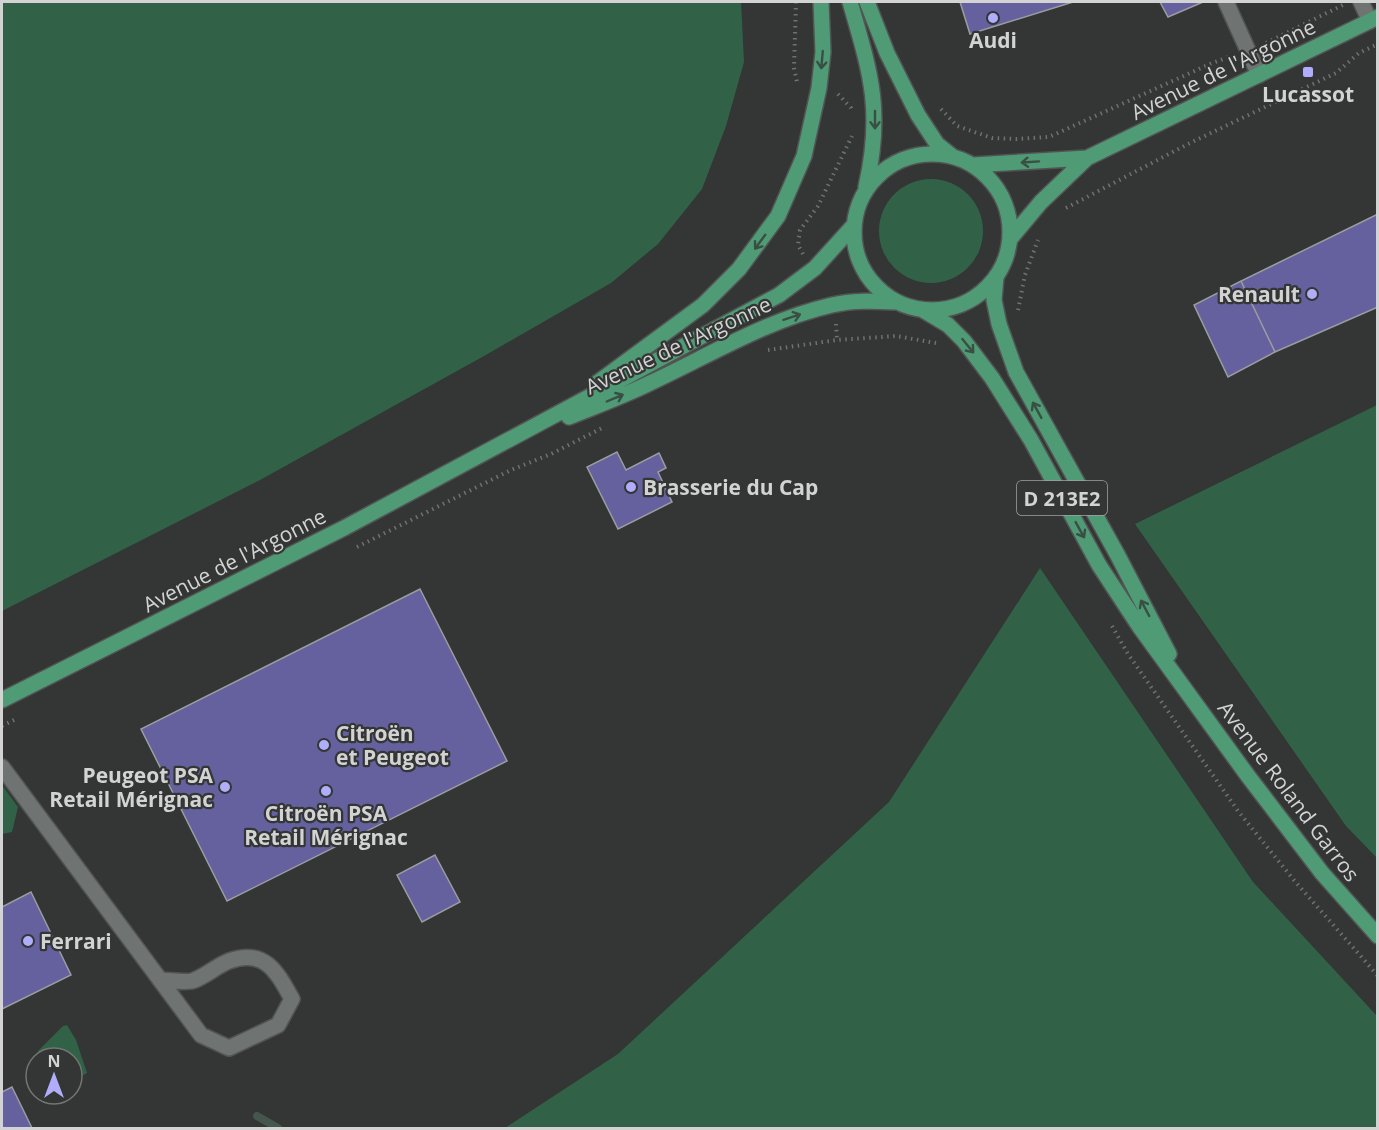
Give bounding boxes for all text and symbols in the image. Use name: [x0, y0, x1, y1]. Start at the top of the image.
marker: Audi: [986, 11, 1000, 25]
street label: Avenue de l'Argonne: [1126, 12, 1320, 126]
place label: Audi: [969, 26, 1017, 54]
one-way arrow: [816, 49, 827, 69]
marker: Lucassot: [1301, 65, 1315, 79]
place label: Lucassot: [1262, 80, 1354, 108]
one-way arrow: [869, 109, 881, 129]
one-way arrow: [1021, 157, 1041, 168]
one-way arrow: [754, 233, 766, 249]
place label: Renault: [1218, 280, 1300, 308]
marker: Renault: [1305, 287, 1319, 301]
street label: Avenue de l'Argonne: [581, 290, 775, 400]
one-way arrow: [782, 310, 801, 321]
one-way arrow: [961, 338, 974, 354]
one-way arrow: [605, 392, 623, 403]
one-way arrow: [1031, 402, 1043, 419]
place label: Brasserie du Cap: [643, 473, 818, 501]
marker: Brasserie du Cap: [624, 480, 638, 494]
road number: D 213E2: [1017, 481, 1107, 515]
street label: Avenue de l'Argonne: [138, 502, 330, 618]
one-way arrow: [1074, 521, 1086, 538]
one-way arrow: [1139, 599, 1150, 617]
street label: Avenue Roland Garros: [1212, 695, 1366, 887]
place label: Citroën et Peugeot: [336, 719, 449, 771]
marker: Citroën et Peugeot: [317, 738, 331, 752]
place label: Peugeot PSA Retail Mérignac: [49, 761, 214, 813]
marker: Peugeot PSA Retail Mérignac: [218, 780, 232, 794]
marker: Citroën PSA Retail Mérignac: [319, 784, 333, 798]
place label: Citroën PSA Retail Mérignac: [244, 799, 408, 851]
place label: Ferrari: [40, 927, 112, 955]
marker: Ferrari: [21, 934, 35, 948]
north arrow: [24, 1046, 84, 1106]
text: N: [47, 1050, 61, 1072]

